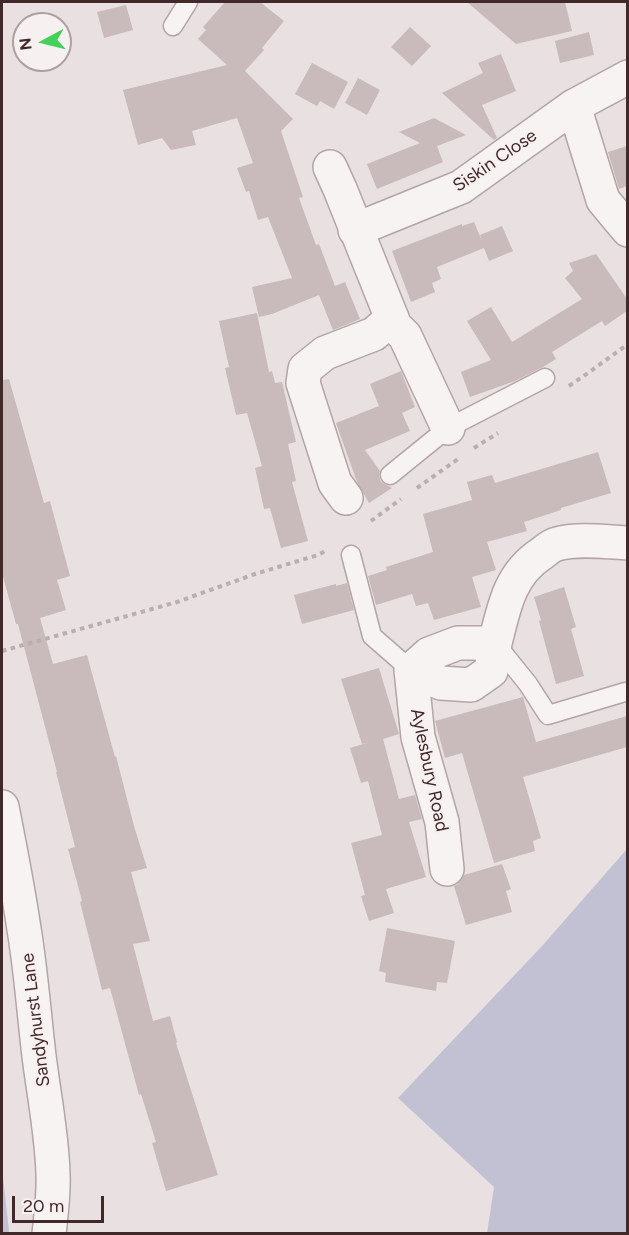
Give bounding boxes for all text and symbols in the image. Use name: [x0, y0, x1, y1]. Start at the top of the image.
north arrow: [12, 12, 72, 72]
text: N: [15, 37, 36, 51]
street label: Siskin Close: [449, 125, 541, 197]
street label: Aylesbury Road: [405, 706, 453, 834]
street label: Sandyhurst Lane: [17, 952, 55, 1088]
scale bar: [15, 1184, 106, 1222]
text: 20 m: [23, 1195, 64, 1217]

